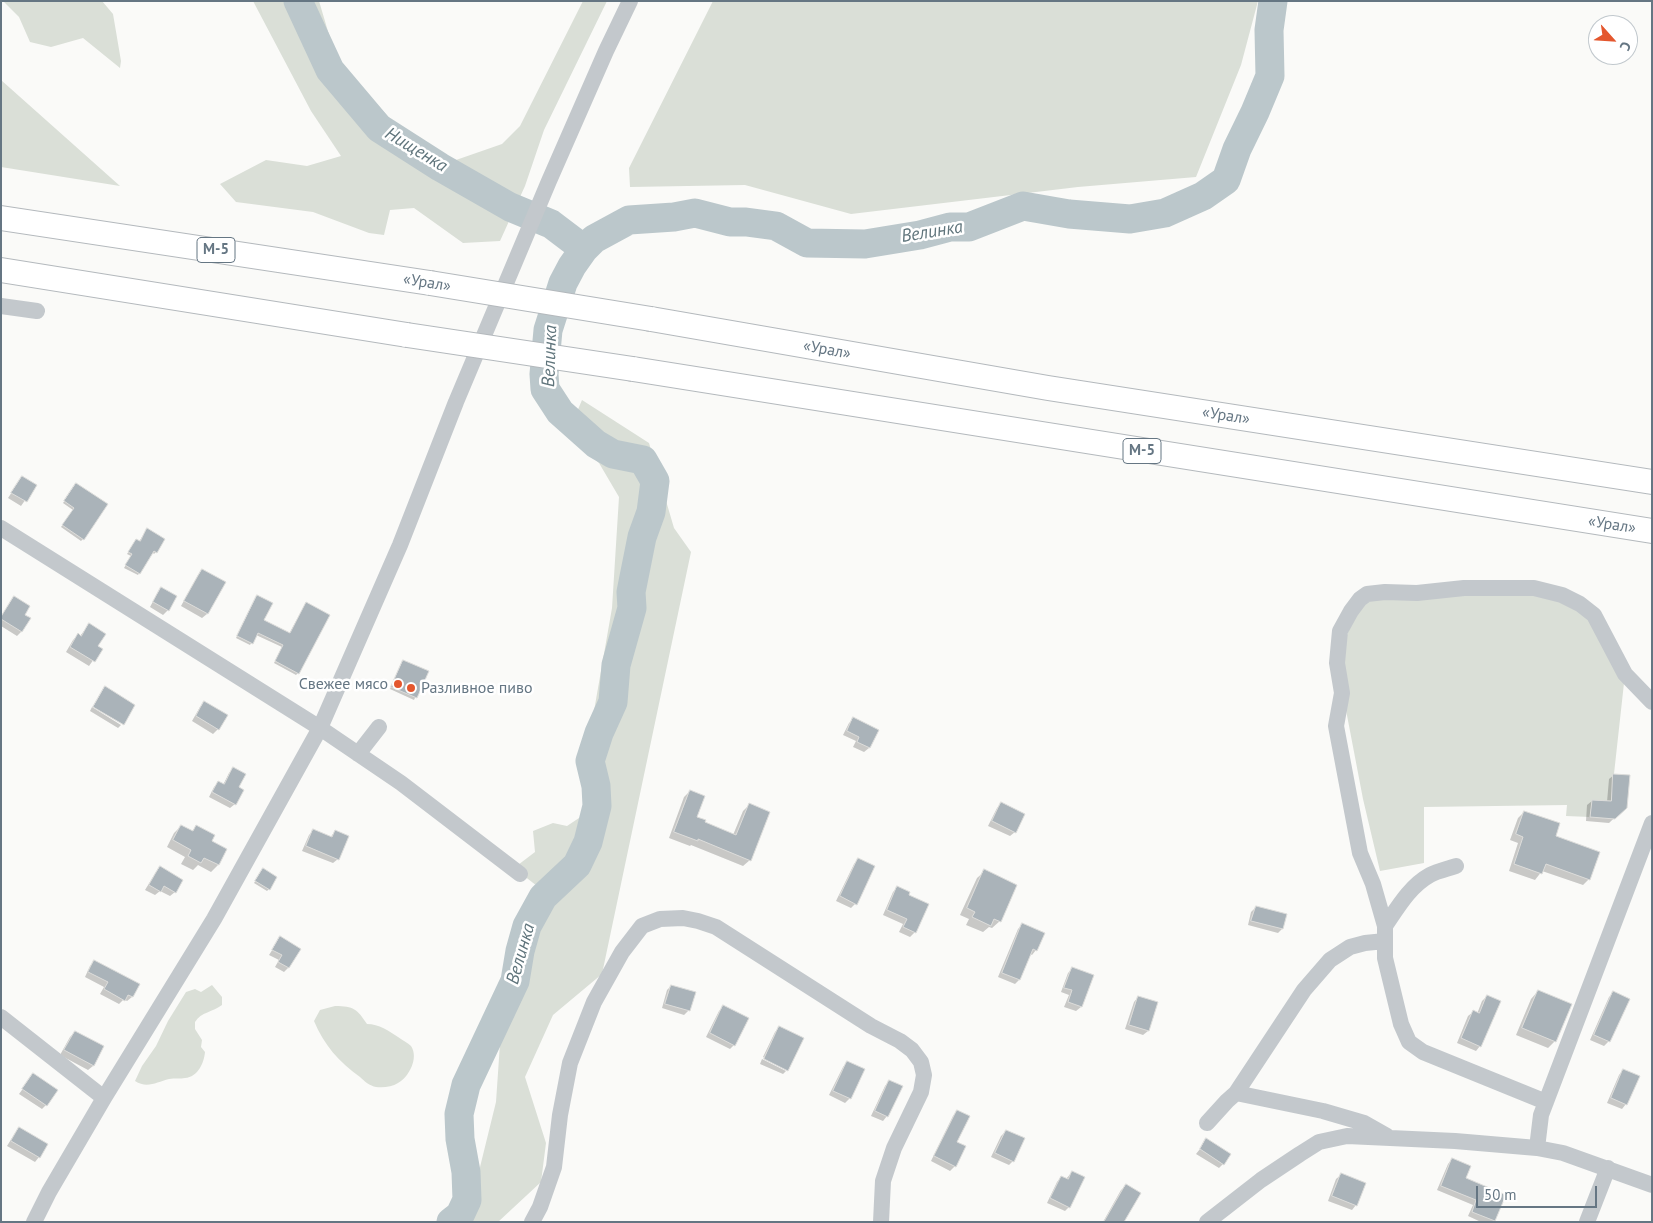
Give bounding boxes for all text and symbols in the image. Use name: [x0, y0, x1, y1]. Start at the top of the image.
north arrow: [1588, 15, 1638, 65]
text: С: [1616, 39, 1635, 54]
water label: Нищенка: [381, 123, 451, 177]
water label: Велинка: [900, 216, 964, 248]
road number: М-5: [197, 238, 235, 262]
street label: «Урал»: [402, 270, 452, 296]
water label: Велинка: [538, 325, 562, 387]
street label: «Урал»: [802, 336, 852, 364]
street label: «Урал»: [1201, 403, 1251, 429]
road number: М-5: [1123, 438, 1161, 464]
street label: «Урал»: [1587, 512, 1637, 538]
place label: Свежее мясо: [299, 674, 388, 694]
marker: Свежее мясо: [392, 678, 404, 690]
place label: Разливное пиво: [421, 678, 533, 698]
marker: Разливное пиво: [405, 682, 417, 694]
water label: Велинка: [502, 921, 540, 987]
scale bar: [1478, 1176, 1599, 1208]
text: 50 m: [1484, 1185, 1517, 1204]

